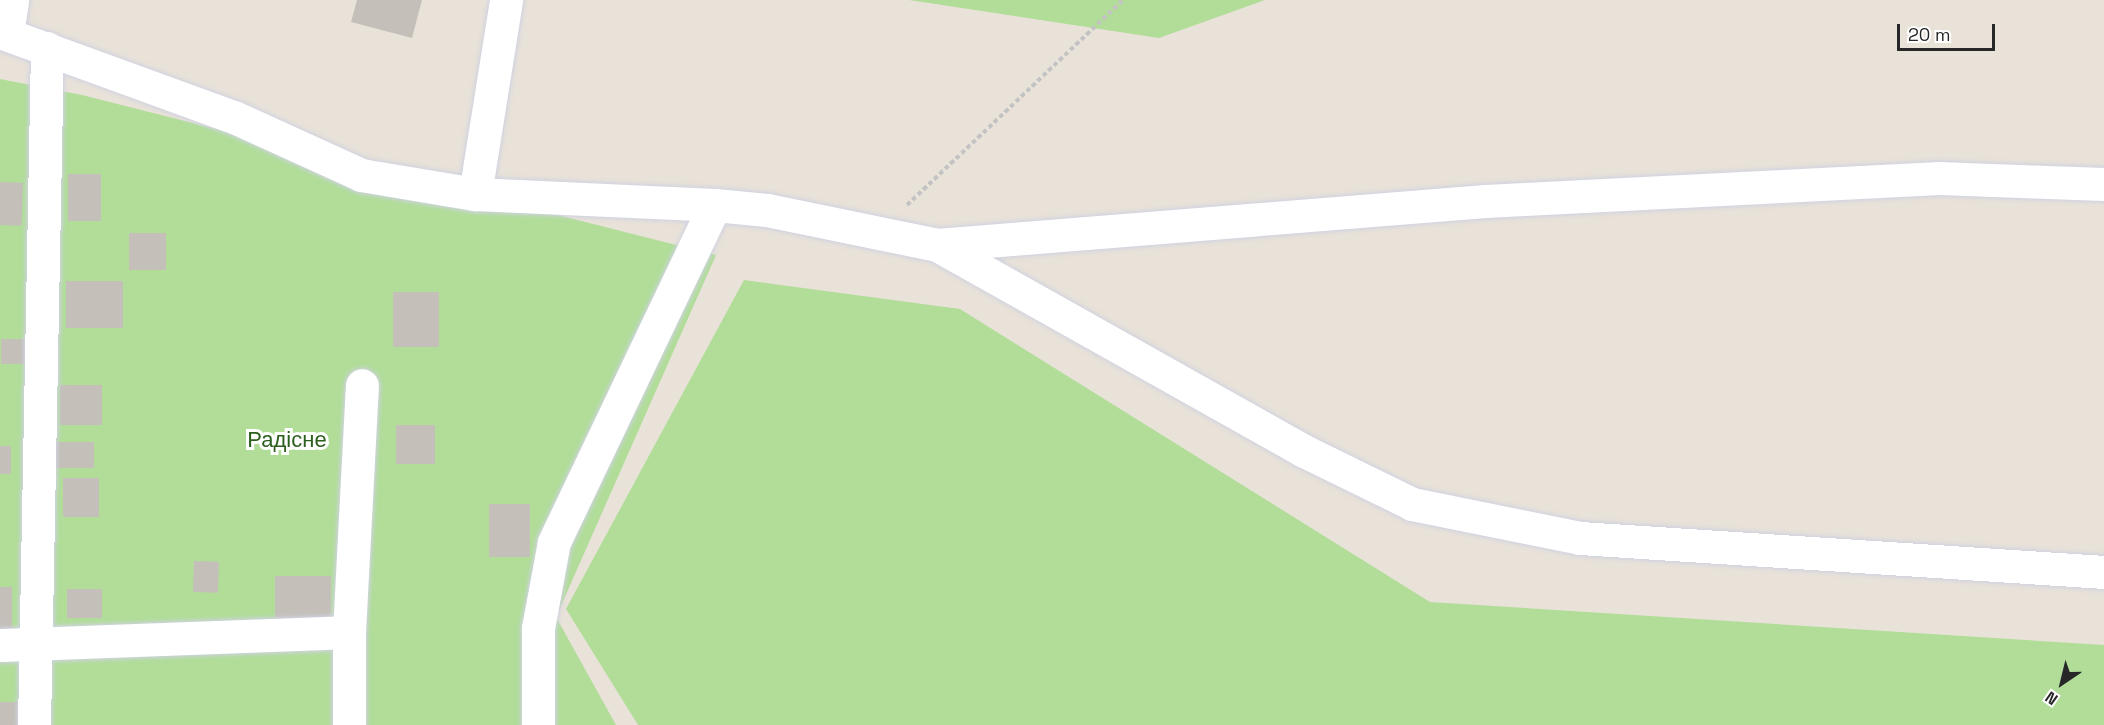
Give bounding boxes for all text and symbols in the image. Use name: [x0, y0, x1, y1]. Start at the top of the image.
scale bar: [1900, 12, 1998, 50]
text: 20 m: [1908, 23, 1951, 46]
park label: Радісне: [247, 427, 327, 453]
north arrow: [2032, 653, 2092, 713]
text: N: [2041, 686, 2062, 710]

